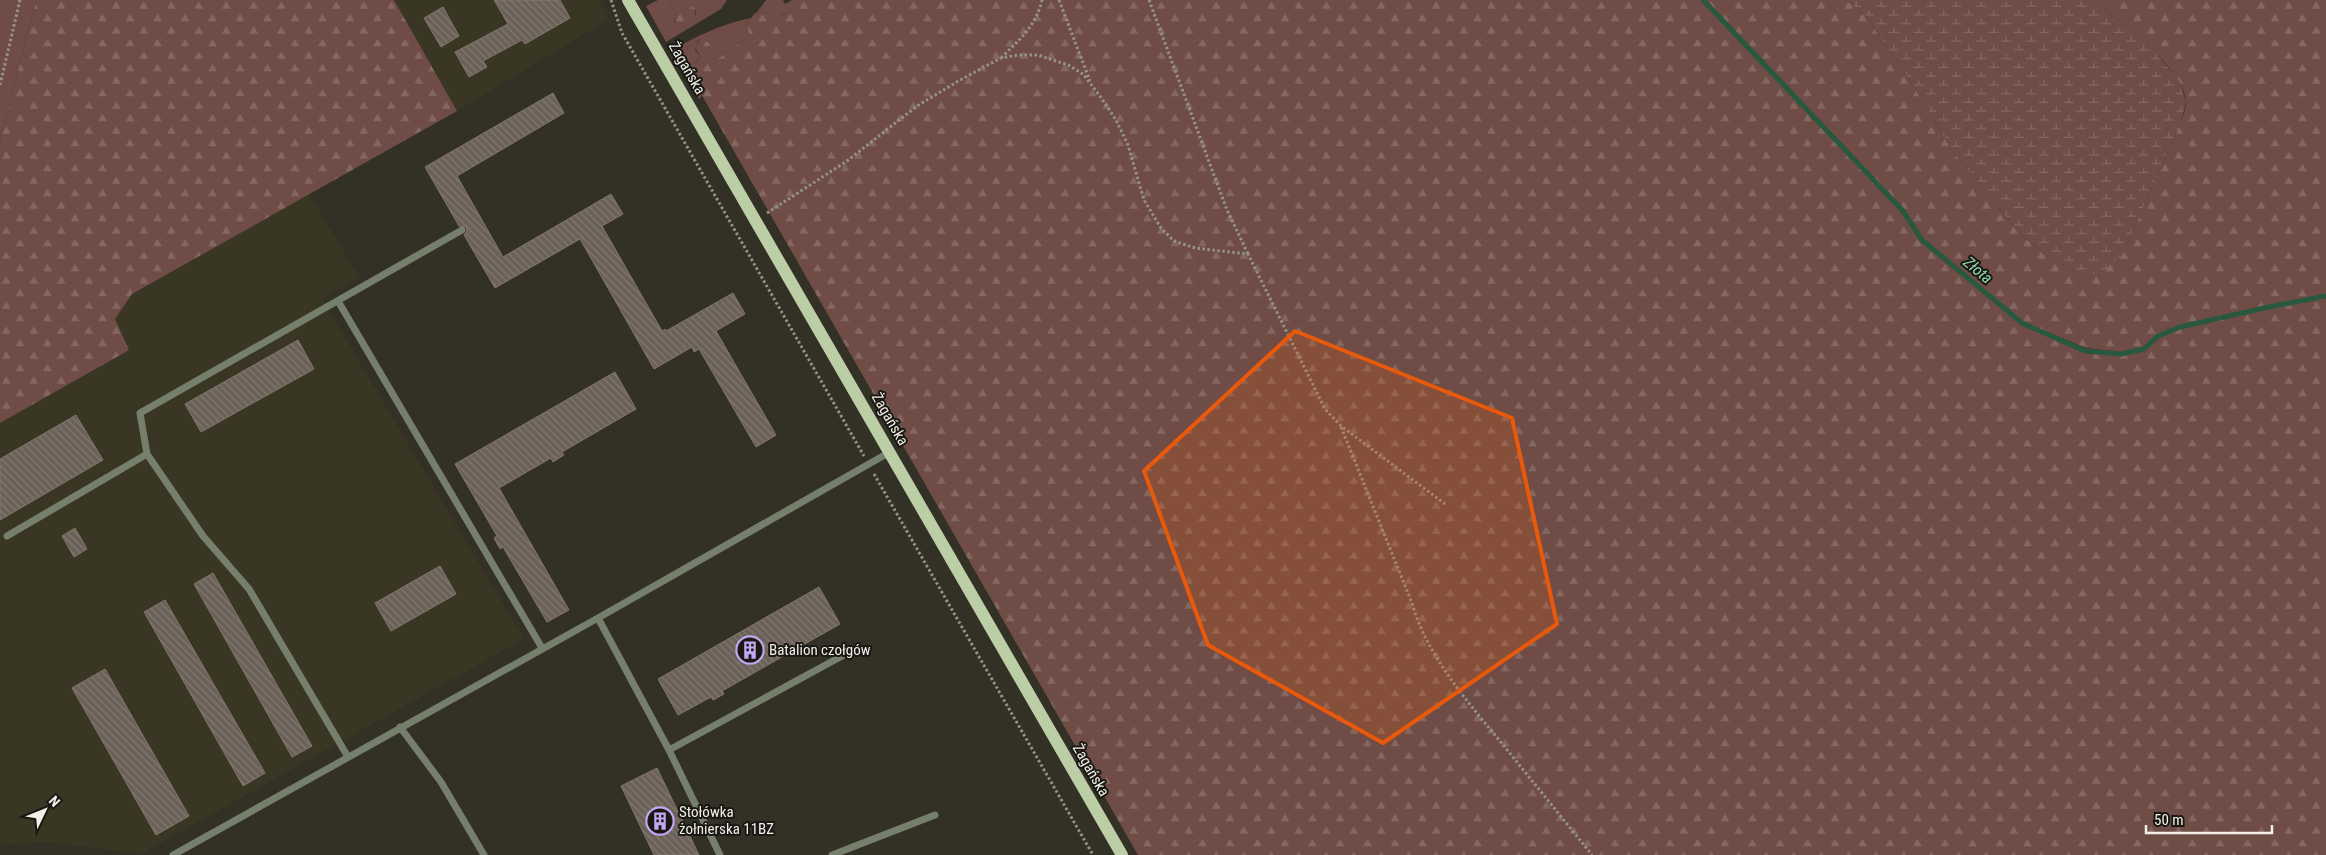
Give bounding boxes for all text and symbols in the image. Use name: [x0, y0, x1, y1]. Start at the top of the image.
street label: Żagańska: [665, 39, 709, 97]
water label: Złota: [1959, 252, 1996, 288]
street label: Żagańska: [868, 390, 912, 448]
building icon: Batalion czołgów: [735, 635, 765, 665]
place label: Batalion czołgów: [769, 641, 871, 659]
street label: Żagańska: [1069, 741, 1113, 799]
north arrow: [20, 785, 70, 835]
text: N: [46, 793, 63, 810]
scale bar: [2146, 802, 2272, 834]
place label: Stołówka żołnierska 11BZ: [679, 803, 774, 838]
building icon: Stołówka żołnierska 11BZ: [645, 806, 675, 836]
text: 50 m: [2154, 811, 2184, 829]

